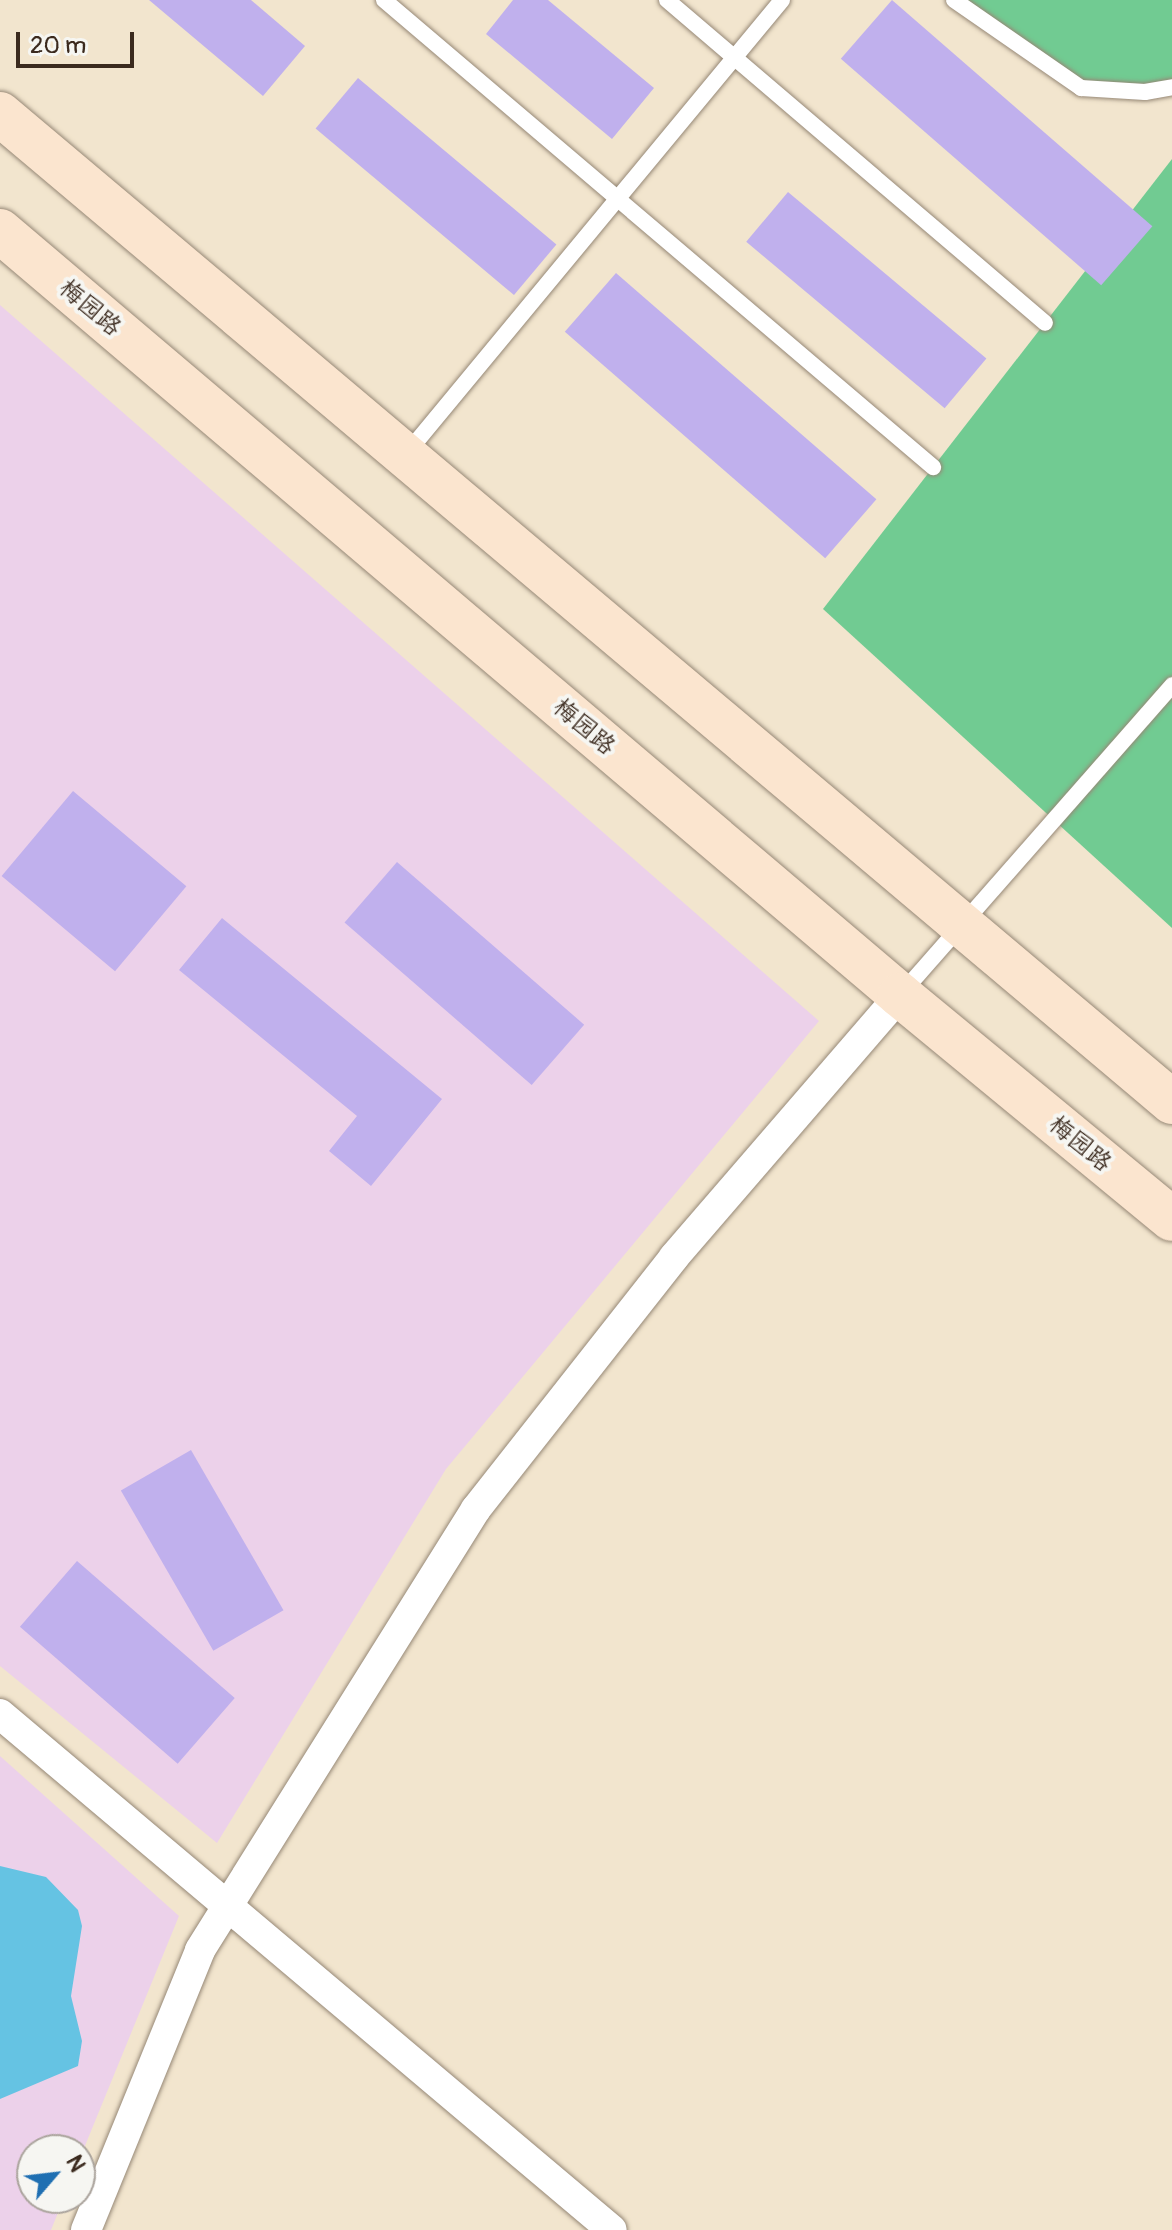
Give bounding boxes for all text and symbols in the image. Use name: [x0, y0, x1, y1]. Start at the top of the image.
scale bar: [20, 16, 138, 66]
text: 20 m: [30, 31, 86, 60]
street label: 梅园路: [53, 274, 127, 342]
street label: 梅园路: [547, 693, 621, 761]
street label: 梅园路: [1043, 1110, 1117, 1178]
north arrow: [16, 2134, 96, 2214]
text: N: [60, 2151, 91, 2177]

